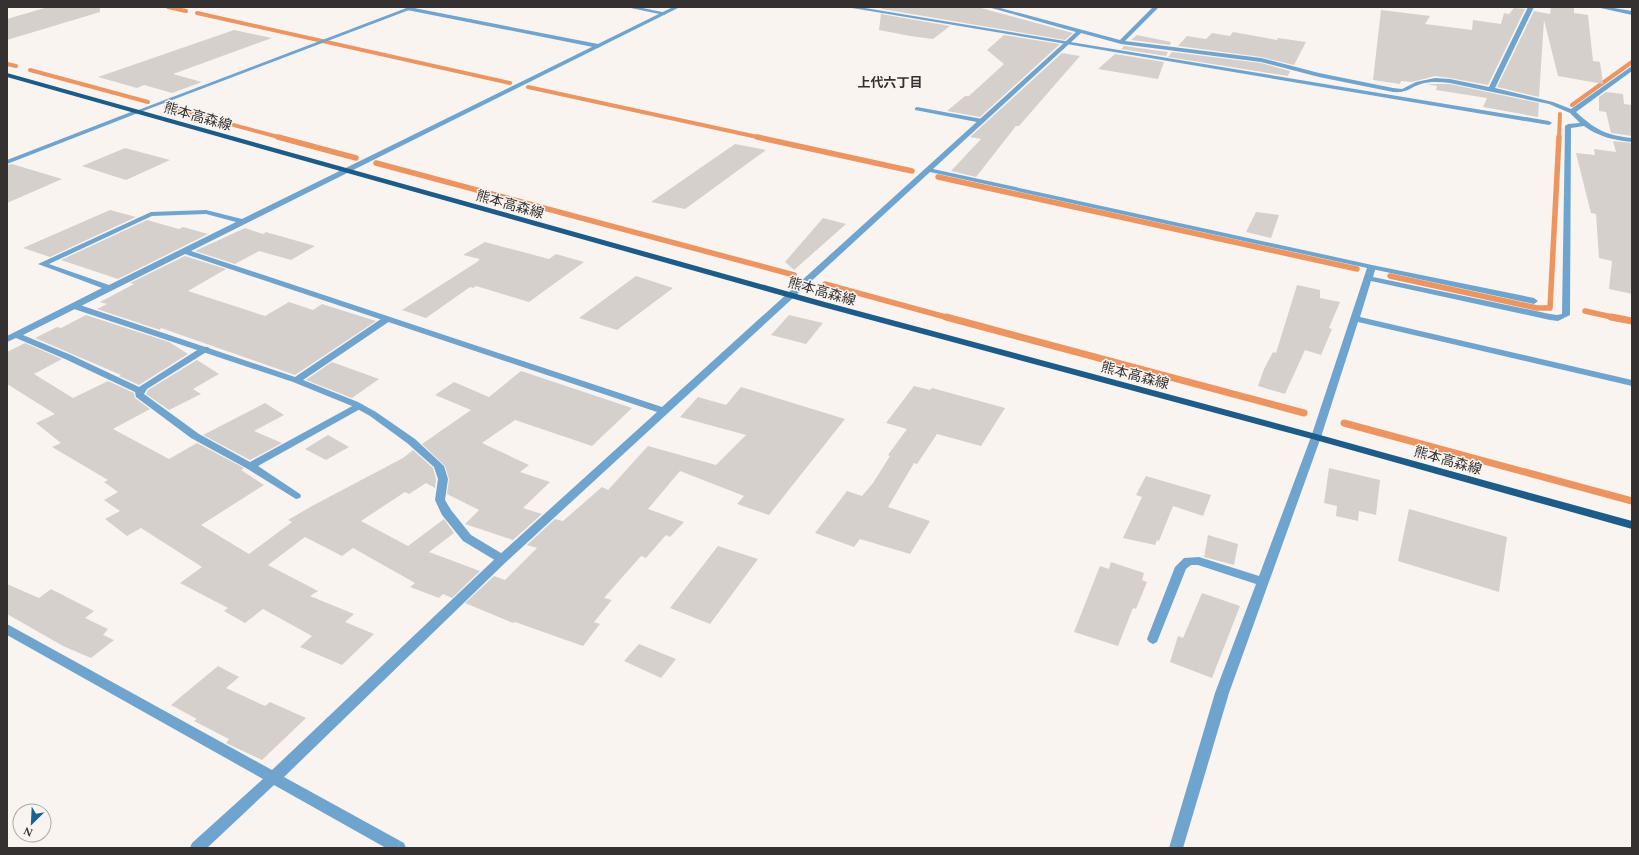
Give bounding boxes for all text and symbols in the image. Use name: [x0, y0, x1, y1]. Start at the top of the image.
district label: 上代六丁目: [857, 73, 923, 93]
street label: 熊本高森線: [161, 97, 234, 136]
street label: 熊本高森線: [473, 185, 546, 224]
street label: 熊本高森線: [785, 272, 858, 311]
street label: 熊本高森線: [1098, 356, 1171, 395]
street label: 熊本高森線: [1411, 441, 1484, 480]
north arrow: [12, 803, 52, 843]
text: N: [21, 822, 36, 841]

